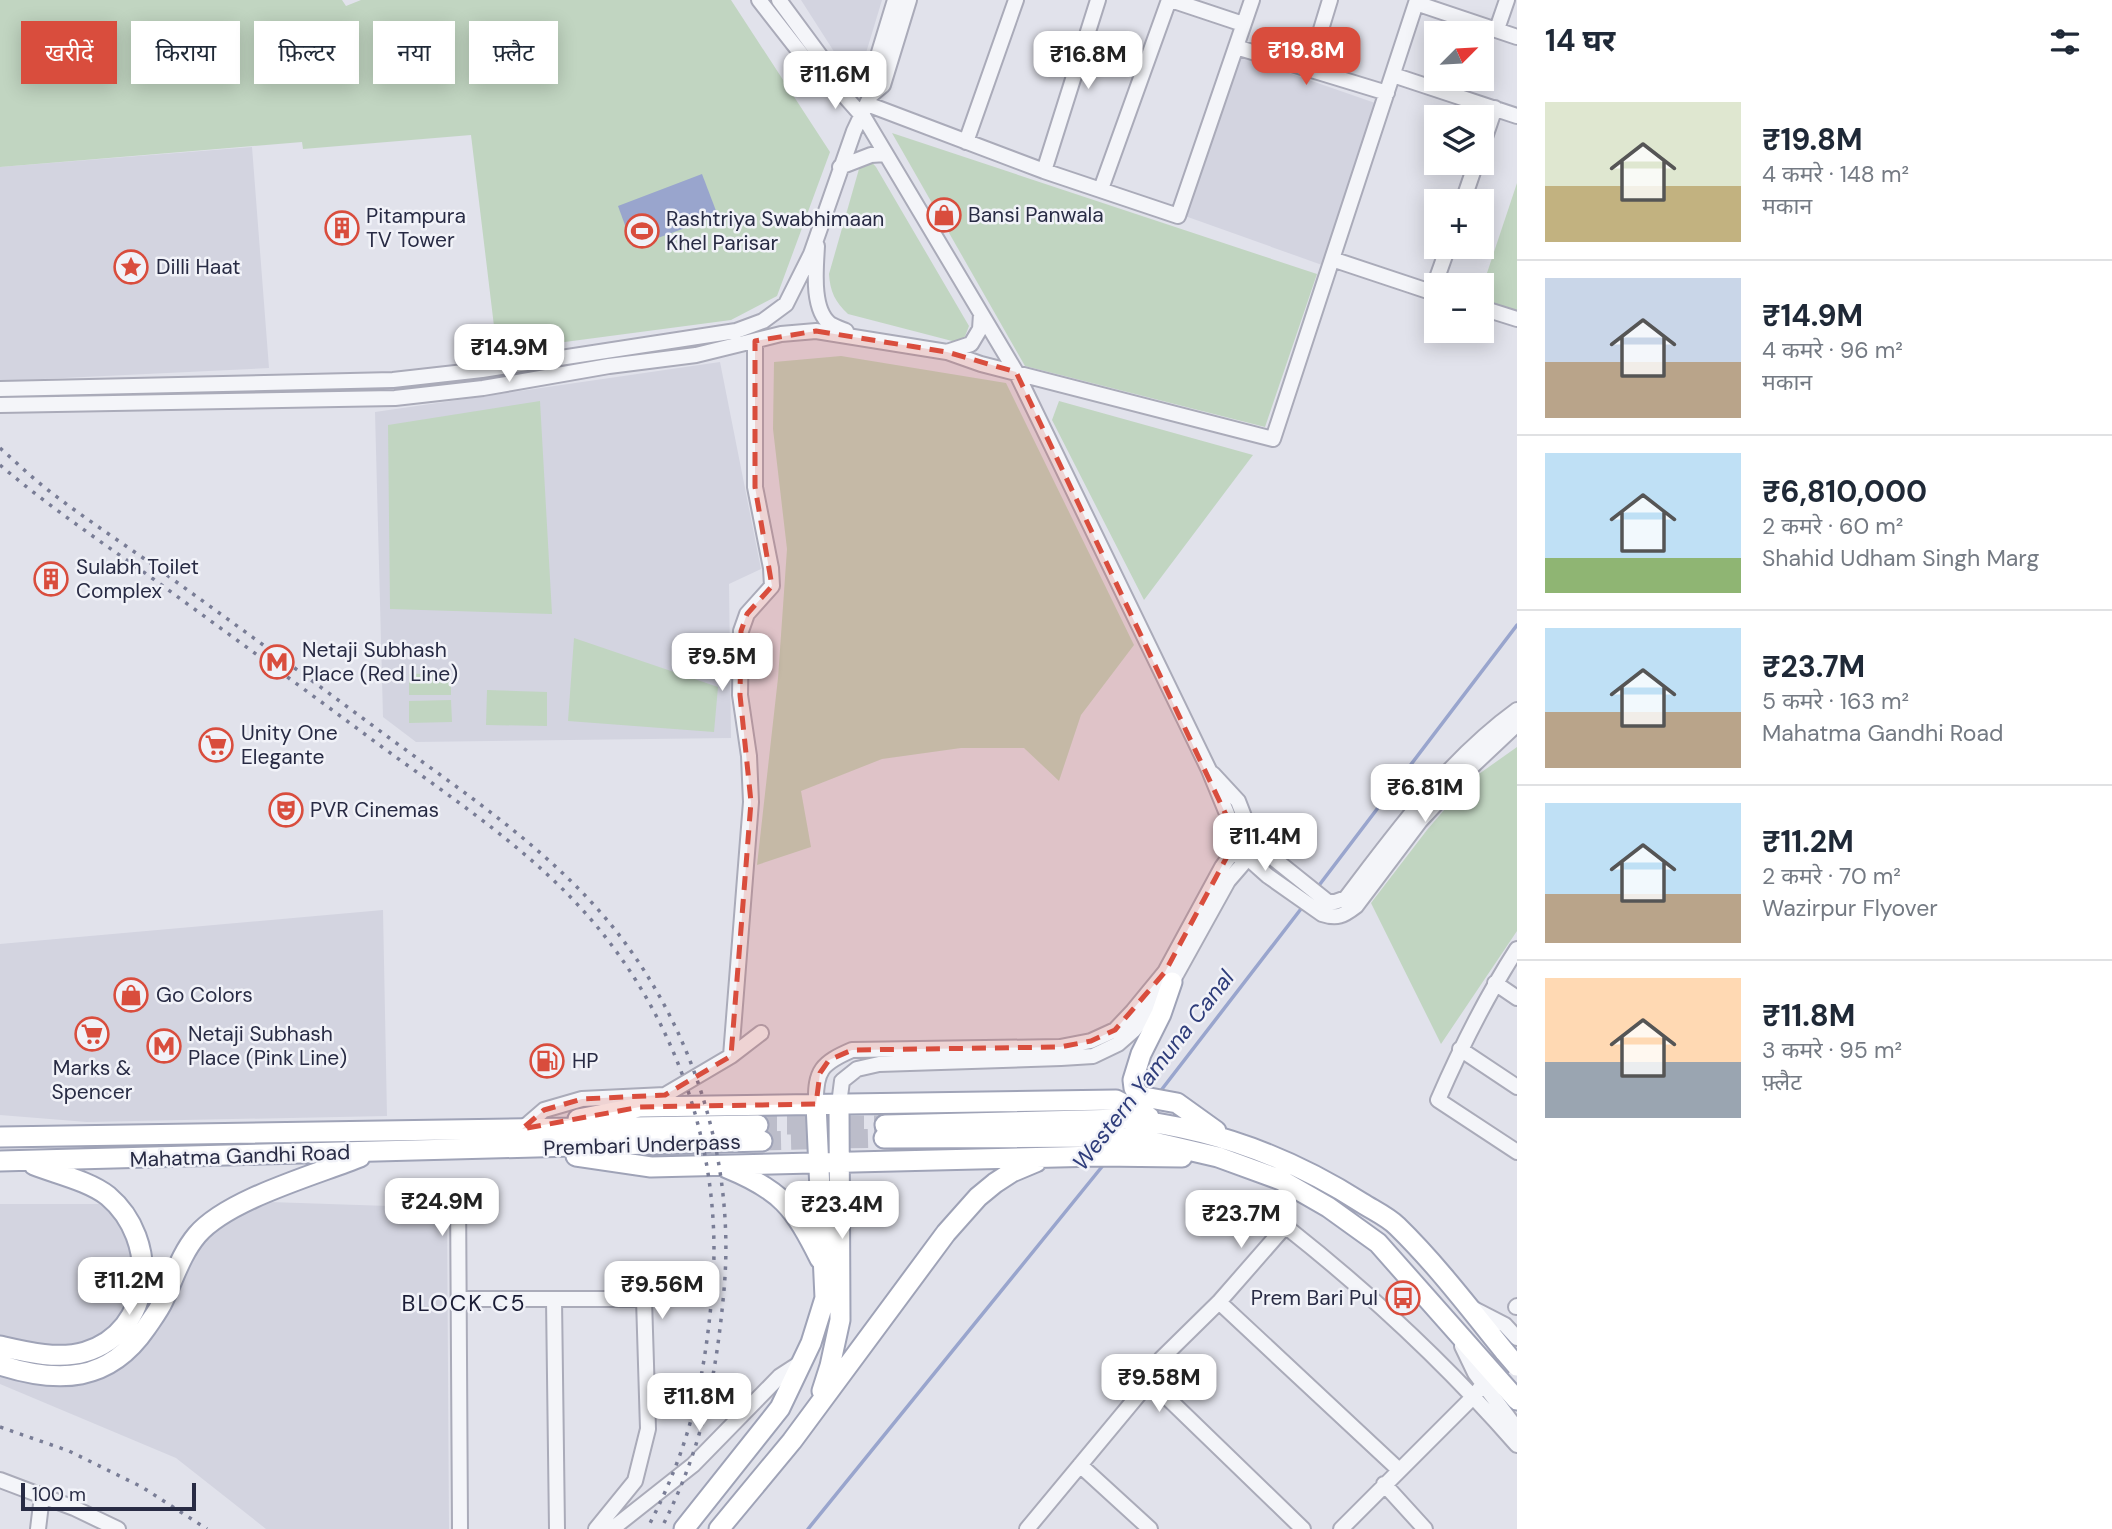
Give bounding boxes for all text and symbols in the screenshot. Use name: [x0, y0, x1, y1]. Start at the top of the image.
chip: खरीदें: [21, 21, 117, 84]
chip: किराया: [131, 21, 240, 84]
chip: फ़िल्टर: [254, 21, 359, 84]
chip: नया: [373, 21, 455, 84]
chip: फ़्लैट: [469, 21, 558, 84]
north arrow: [1424, 21, 1494, 91]
map controls: [1424, 21, 1494, 343]
text: 14 घर: [1545, 21, 1615, 60]
icon: filters: [2046, 23, 2084, 61]
pin: ₹19.8M: [1249, 28, 1363, 87]
pin: ₹16.8M: [1031, 32, 1145, 91]
text: ₹19.8M: [1267, 35, 1345, 65]
text: ₹16.8M: [1049, 39, 1127, 69]
pin: ₹11.6M: [778, 52, 892, 111]
text: ₹11.6M: [800, 59, 870, 89]
button: layers: [1424, 105, 1494, 175]
text: ₹19.8M: [1762, 120, 1863, 159]
icon: home: [1601, 130, 1685, 214]
text: 4 कमरे · 148 m²: [1762, 159, 1909, 189]
button: +: [1424, 189, 1494, 259]
text: मकान: [1762, 191, 1812, 221]
shop icon: Bansi Panwala: [925, 196, 963, 234]
place label: Bansi Panwala: [968, 201, 1104, 229]
place label: Pitampura TV Tower: [366, 202, 466, 254]
place label: Rashtriya Swabhimaan Khel Parisar: [666, 205, 884, 257]
building icon: Pitampura TV Tower: [323, 209, 361, 247]
sports icon: Rashtriya Swabhimaan Khel Parisar: [623, 212, 661, 250]
place icon: Dilli Haat: [112, 248, 150, 286]
place label: Dilli Haat: [156, 253, 241, 281]
button: −: [1424, 273, 1494, 343]
text: ₹14.9M: [1762, 296, 1863, 335]
icon: home: [1601, 306, 1685, 390]
pin: ₹14.9M: [452, 324, 566, 384]
text: ₹14.9M: [470, 332, 548, 362]
text: 4 कमरे · 96 m²: [1762, 335, 1903, 365]
text: मकान: [1762, 367, 1812, 397]
text: ₹6,810,000: [1762, 472, 1927, 511]
icon: home: [1601, 481, 1685, 565]
text: 2 कमरे · 60 m²: [1762, 511, 1903, 541]
text: Shahid Udham Singh Marg: [1762, 543, 2039, 573]
place label: Sulabh Toilet Complex: [76, 553, 199, 605]
building icon: Sulabh Toilet Complex: [32, 560, 70, 598]
pin: ₹9.5M: [673, 634, 771, 693]
place label: Netaji Subhash Place (Red Line): [302, 636, 458, 688]
text: ₹9.5M: [688, 641, 756, 671]
metro station icon: Netaji Subhash Place (Red Line): [258, 643, 296, 681]
text: ₹23.7M: [1762, 647, 1865, 686]
icon: home: [1601, 656, 1685, 740]
text: 5 कमरे · 163 m²: [1762, 686, 1909, 716]
text: Mahatma Gandhi Road: [1762, 718, 2003, 748]
place label: Unity One Elegante: [241, 719, 338, 771]
supermarket icon: Unity One Elegante: [197, 726, 235, 764]
pin: ₹6.81M: [1368, 764, 1482, 824]
text: ₹6.81M: [1387, 772, 1463, 802]
theatre icon: PVR Cinemas: [267, 791, 305, 829]
place label: PVR Cinemas: [310, 796, 439, 824]
pin: ₹11.4M: [1208, 814, 1322, 873]
text: ₹11.4M: [1229, 821, 1301, 851]
text: ₹11.2M: [1762, 822, 1854, 861]
icon: home: [1601, 831, 1685, 915]
text: 2 कमरे · 70 m²: [1762, 861, 1901, 891]
text: Wazirpur Flyover: [1762, 893, 1938, 923]
water label: Western Yamuna Canal: [1065, 963, 1241, 1176]
shop icon: Go Colors: [112, 976, 150, 1014]
place label: Go Colors: [156, 981, 253, 1009]
text: ₹11.8M: [1762, 996, 1855, 1035]
icon: home: [1601, 1006, 1685, 1090]
supermarket icon: Marks & Spencer: [73, 1015, 111, 1053]
place label: Netaji Subhash Place (Pink Line): [188, 1020, 347, 1072]
metro station icon: Netaji Subhash Place (Pink Line): [145, 1027, 183, 1065]
text: 3 कमरे · 95 m²: [1762, 1035, 1902, 1065]
fuel station icon: HP: [528, 1042, 566, 1080]
place label: HP: [572, 1047, 598, 1075]
place label: Marks & Spencer: [51, 1054, 133, 1106]
text: फ़्लैट: [1762, 1067, 1802, 1097]
street label: Prembari Underpass: [543, 1128, 741, 1162]
street label: Mahatma Gandhi Road: [129, 1138, 351, 1174]
pin: ₹24.9M: [385, 1178, 499, 1238]
pin: ₹23.4M: [785, 1182, 899, 1241]
text: ₹24.9M: [401, 1186, 483, 1216]
text: ₹23.4M: [801, 1189, 883, 1219]
pin: ₹23.7M: [1184, 1190, 1298, 1250]
text: ₹23.7M: [1201, 1198, 1281, 1228]
pin: ₹11.2M: [72, 1258, 186, 1317]
pin: ₹9.56M: [605, 1262, 719, 1321]
text: ₹11.2M: [94, 1265, 164, 1295]
text: ₹9.56M: [620, 1269, 704, 1299]
bus stop icon: Prem Bari Pul: [1384, 1279, 1422, 1317]
place label: Prem Bari Pul: [1251, 1284, 1378, 1312]
district label: BLOCK C5: [402, 1288, 526, 1318]
pin: ₹9.58M: [1102, 1354, 1216, 1414]
text: ₹9.58M: [1117, 1362, 1201, 1392]
pin: ₹11.8M: [642, 1374, 756, 1433]
text: ₹11.8M: [663, 1381, 735, 1411]
scale bar: [21, 1480, 196, 1512]
text: 100 m: [32, 1482, 86, 1507]

